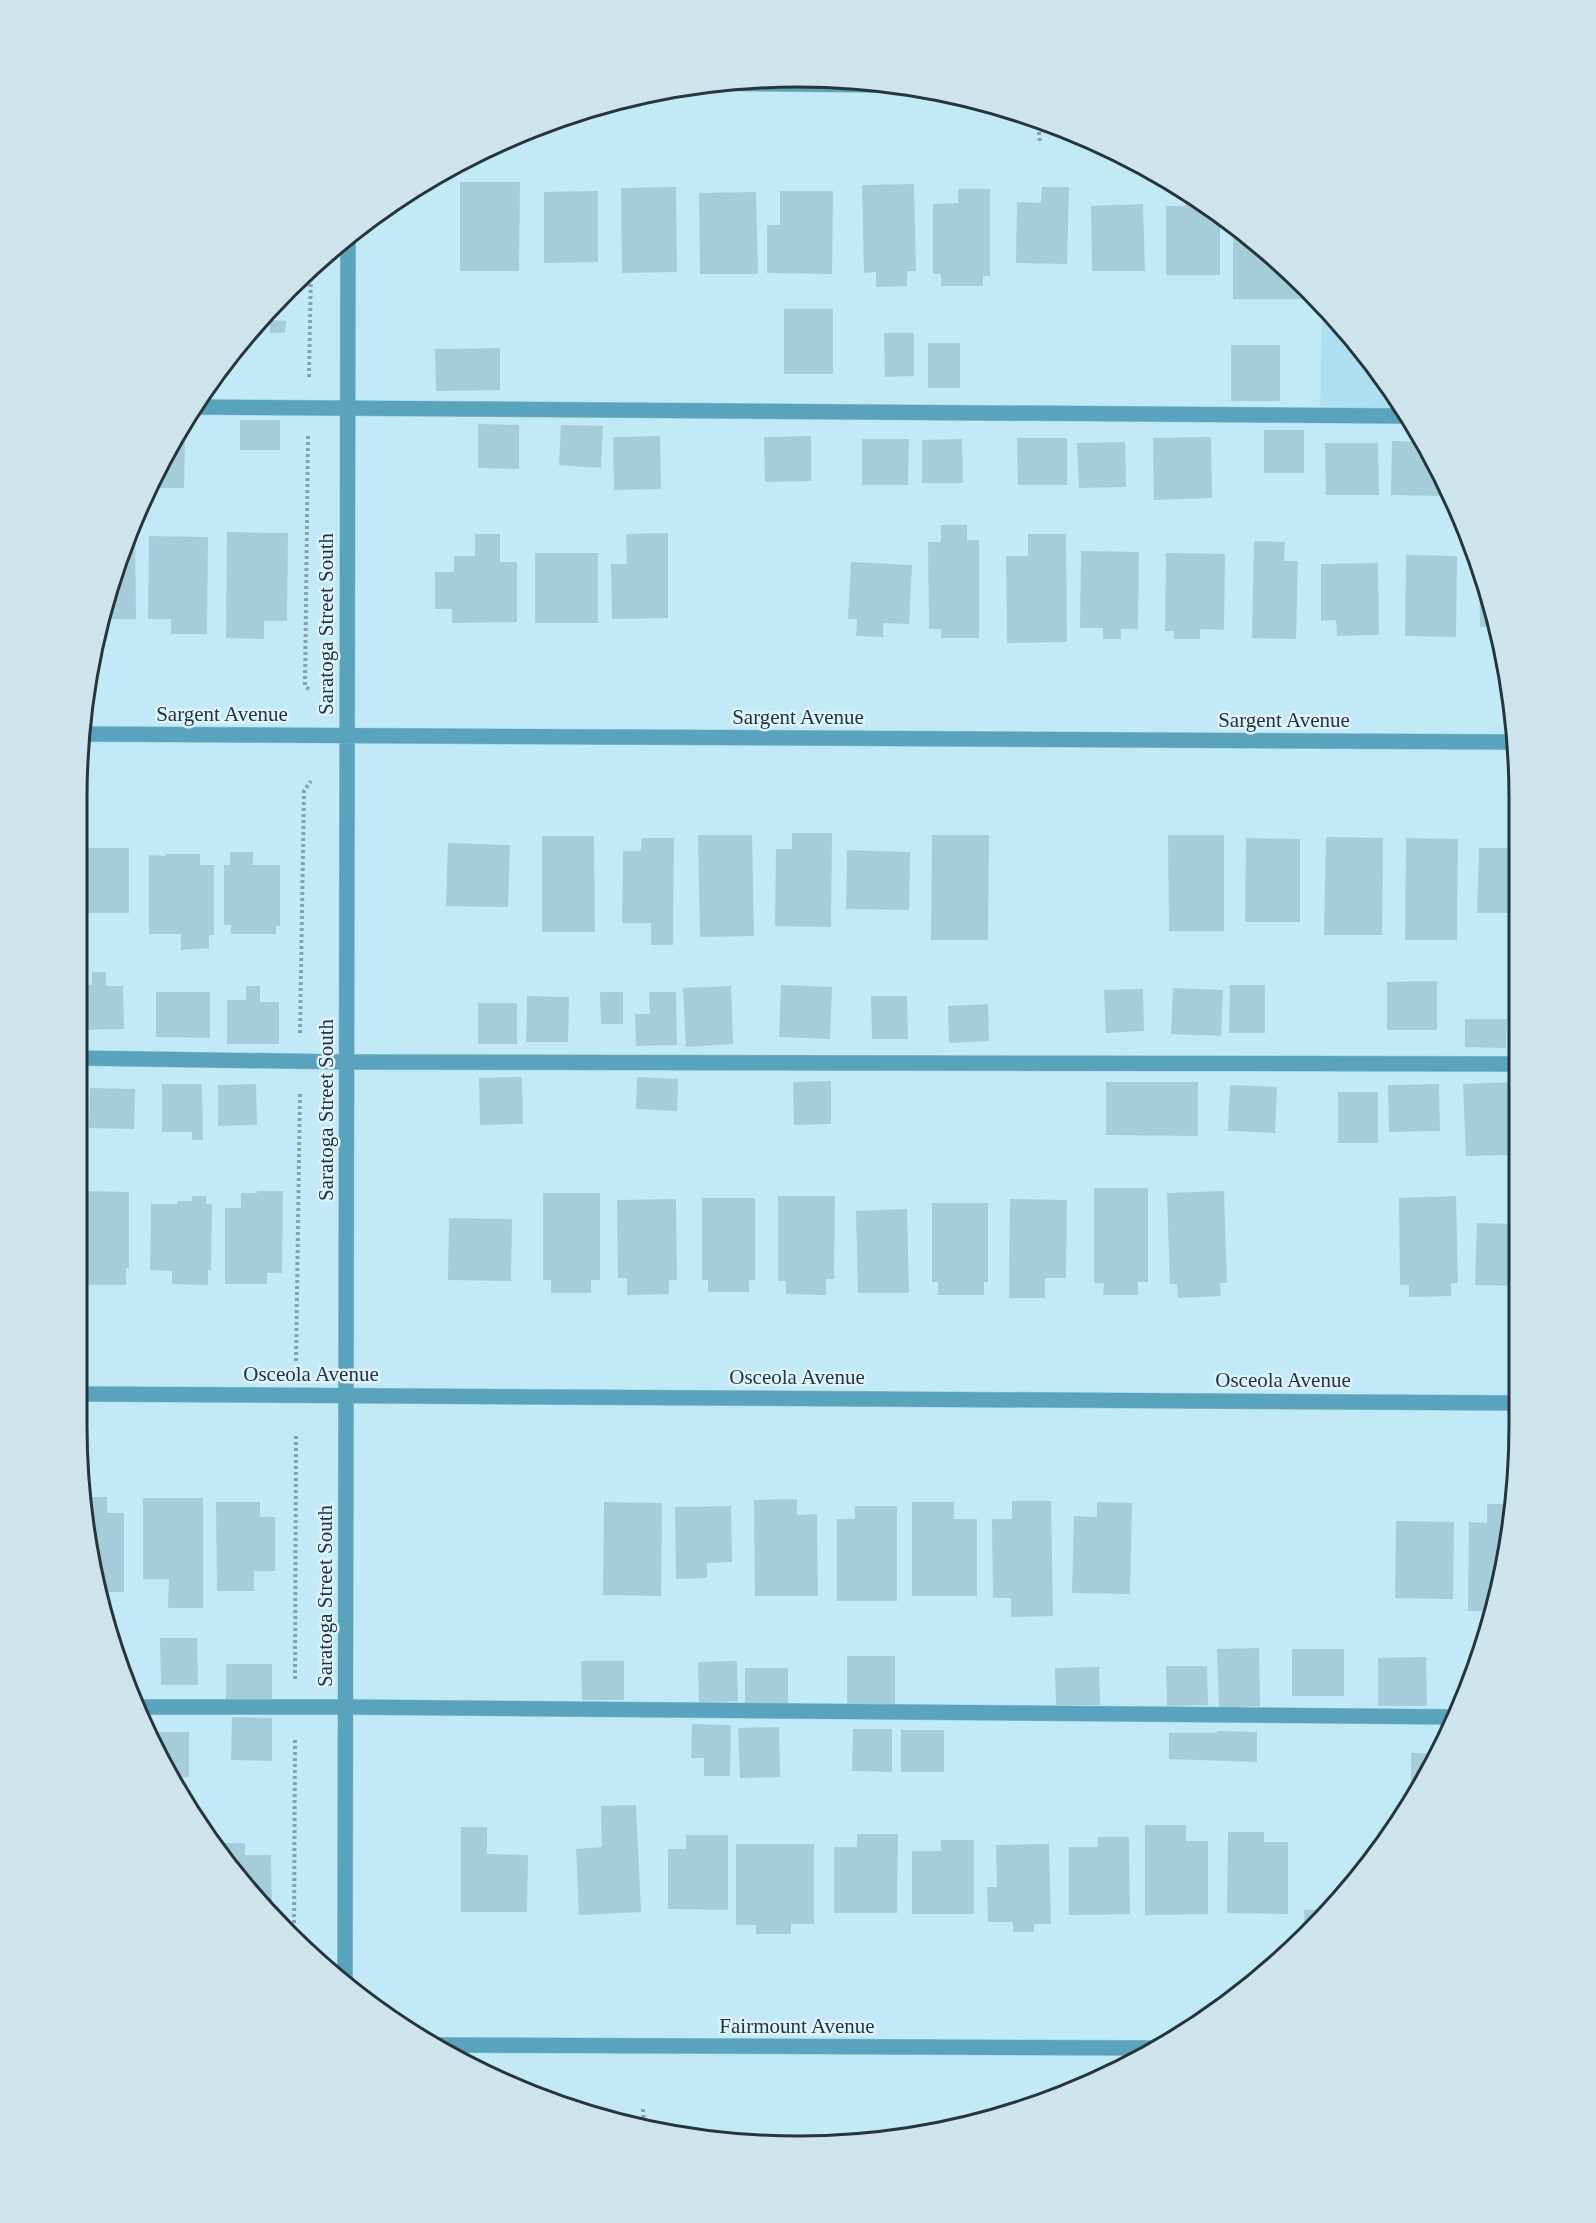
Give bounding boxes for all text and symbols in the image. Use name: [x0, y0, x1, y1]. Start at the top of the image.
street label: Saratoga Street South: [314, 533, 338, 715]
street label: Sargent Avenue: [156, 702, 288, 726]
street label: Sargent Avenue: [732, 705, 864, 729]
street label: Sargent Avenue: [1218, 708, 1350, 732]
street label: Saratoga Street South: [314, 1019, 338, 1201]
street label: Osceola Avenue: [243, 1362, 379, 1386]
street label: Osceola Avenue: [729, 1365, 865, 1389]
street label: Osceola Avenue: [1215, 1368, 1351, 1392]
street label: Saratoga Street South: [313, 1505, 337, 1687]
street label: Fairmount Avenue: [719, 2014, 875, 2038]

